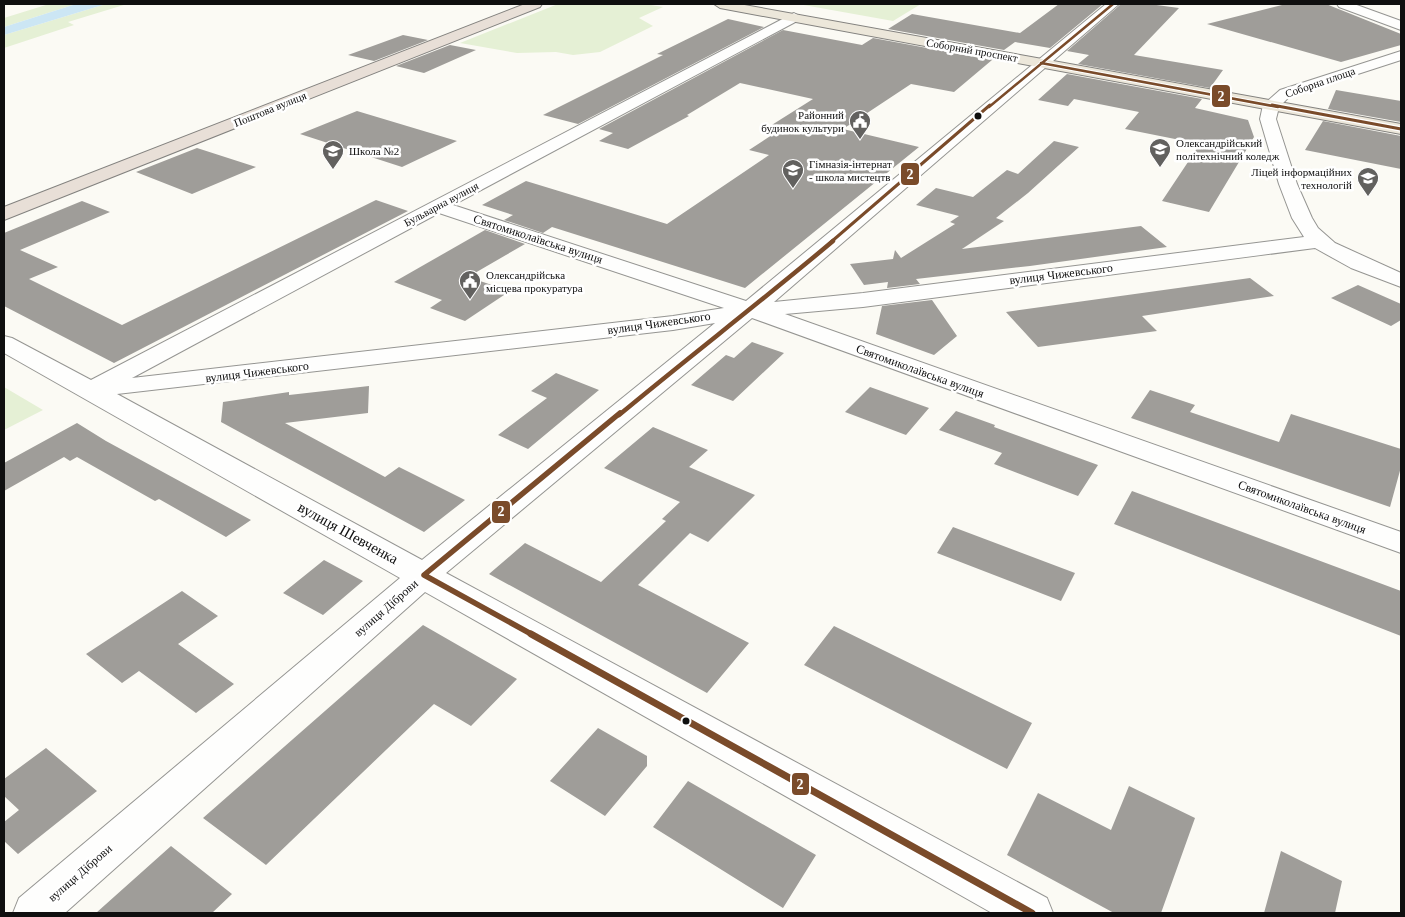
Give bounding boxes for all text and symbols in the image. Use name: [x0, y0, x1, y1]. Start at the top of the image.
street label: Соборний проспект: [925, 36, 1019, 64]
street label: Соборна площа: [1283, 64, 1357, 100]
line badge: 2: [1211, 84, 1231, 108]
street label: Поштова вулиця: [232, 89, 308, 129]
text: 2: [1218, 89, 1225, 104]
place label: Районний будинок культури: [761, 109, 844, 134]
public building icon: Районний будинок культури: [848, 109, 872, 140]
unlabelled marker: [973, 111, 983, 121]
school or university icon: Олександрійський політехнічний коледж: [1148, 137, 1172, 168]
place label: Олександрійський політехнічний коледж: [1176, 137, 1280, 162]
school or university icon: Школа №2: [321, 139, 345, 170]
place label: Школа №2: [349, 145, 399, 157]
school or university icon: Гімназія-інтернат - школа мистецтв: [781, 158, 805, 189]
place label: Гімназія-інтернат - школа мистецтв: [809, 158, 892, 183]
line badge: 2: [900, 162, 920, 186]
place label: Ліцей інформаційних технологій: [1251, 166, 1352, 191]
school or university icon: Ліцей інформаційних технологій: [1356, 166, 1380, 197]
text: 2: [907, 167, 914, 182]
street label: Бульварна вулиця: [402, 179, 480, 229]
street label: Святомиколаївська вулиця: [472, 211, 605, 267]
street label: вулиця Чижевського: [1009, 261, 1113, 287]
public building icon: Олександрійська місцева прокуратура: [458, 269, 482, 300]
place label: Олександрійська місцева прокуратура: [486, 269, 583, 294]
street label: вулиця Чижевського: [607, 309, 711, 337]
street label: Святомиколаївська вулиця: [854, 341, 986, 401]
street label: вулиця Чижевського: [205, 359, 309, 385]
street label: Святомиколаївська вулиця: [1236, 477, 1368, 537]
street label: вулиця Шевченка: [295, 499, 401, 567]
line badge: 2: [491, 500, 511, 524]
text: 2: [498, 504, 505, 519]
street label: вулиця Діброви: [351, 576, 421, 639]
unlabelled marker: [681, 716, 691, 726]
line badge: 2: [791, 772, 810, 796]
text: 2: [797, 777, 804, 792]
street label: вулиця Діброви: [45, 841, 115, 904]

